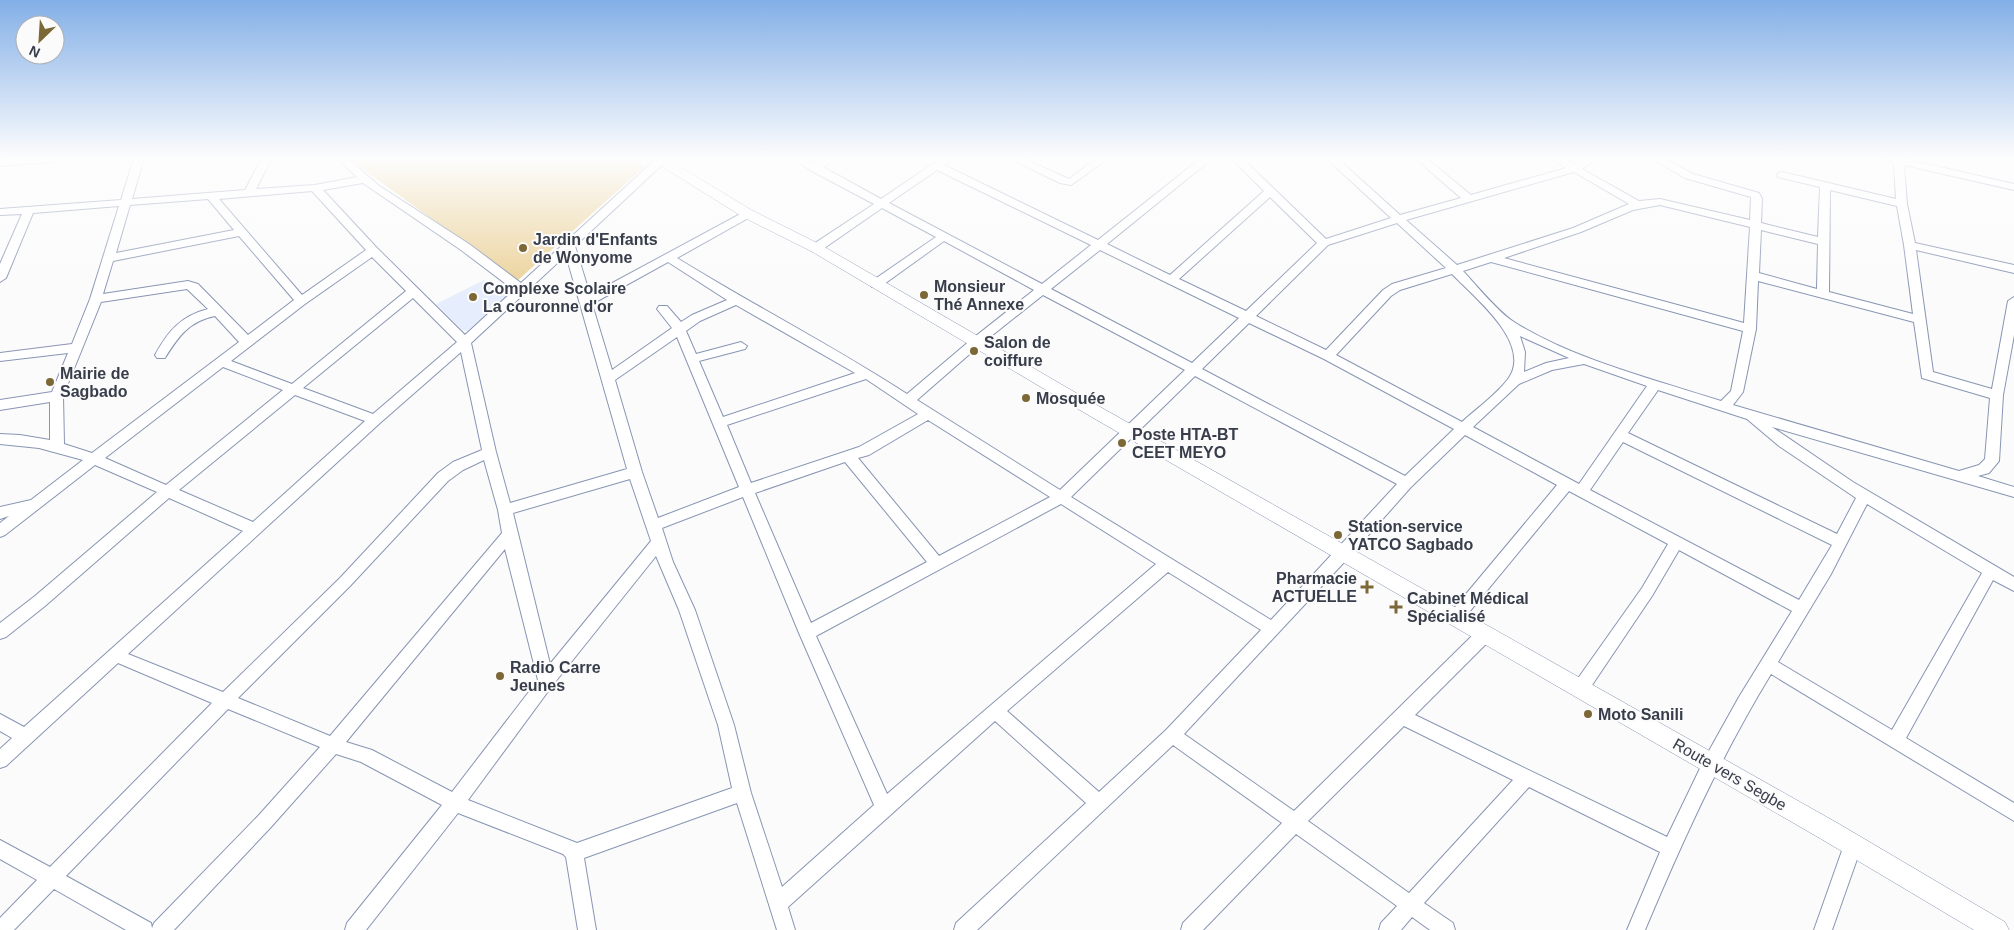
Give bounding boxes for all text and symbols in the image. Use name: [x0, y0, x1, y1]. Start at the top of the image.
north arrow: [15, 15, 65, 65]
text: N: [27, 42, 42, 61]
place label: Jardin d'Enfants de Wonyome: [533, 231, 658, 266]
marker: Jardin d'Enfants de Wonyome: [517, 242, 529, 254]
place label: Monsieur Thé Annexe: [934, 278, 1024, 313]
place label: Complexe Scolaire La couronne d'or: [483, 280, 626, 315]
marker: Monsieur Thé Annexe: [918, 289, 930, 301]
marker: Complexe Scolaire La couronne d'or: [467, 291, 479, 303]
place label: Salon de coiffure: [984, 334, 1051, 369]
marker: Salon de coiffure: [968, 345, 980, 357]
place label: Mairie de Sagbado: [60, 365, 129, 400]
marker: Mairie de Sagbado: [44, 376, 56, 388]
place label: Mosquée: [1036, 390, 1105, 407]
marker: Mosquée: [1020, 392, 1032, 404]
place label: Poste HTA-BT CEET MEYO: [1132, 426, 1239, 461]
marker: Poste HTA-BT CEET MEYO: [1116, 437, 1128, 449]
place label: Station-service YATCO Sagbado: [1348, 518, 1474, 553]
marker: Station-service YATCO Sagbado: [1332, 529, 1344, 541]
place label: Pharmacie ACTUELLE: [1272, 570, 1357, 605]
marker: Pharmacie ACTUELLE: [1361, 581, 1373, 593]
place label: Cabinet Médical Spécialisé: [1407, 590, 1529, 625]
marker: Cabinet Médical Spécialisé: [1389, 600, 1403, 614]
place label: Radio Carre Jeunes: [510, 659, 601, 694]
marker: Radio Carre Jeunes: [494, 670, 506, 682]
place label: Moto Sanili: [1598, 706, 1683, 723]
marker: Moto Sanili: [1582, 708, 1594, 720]
street label: Route vers Segbe: [1670, 735, 1790, 814]

